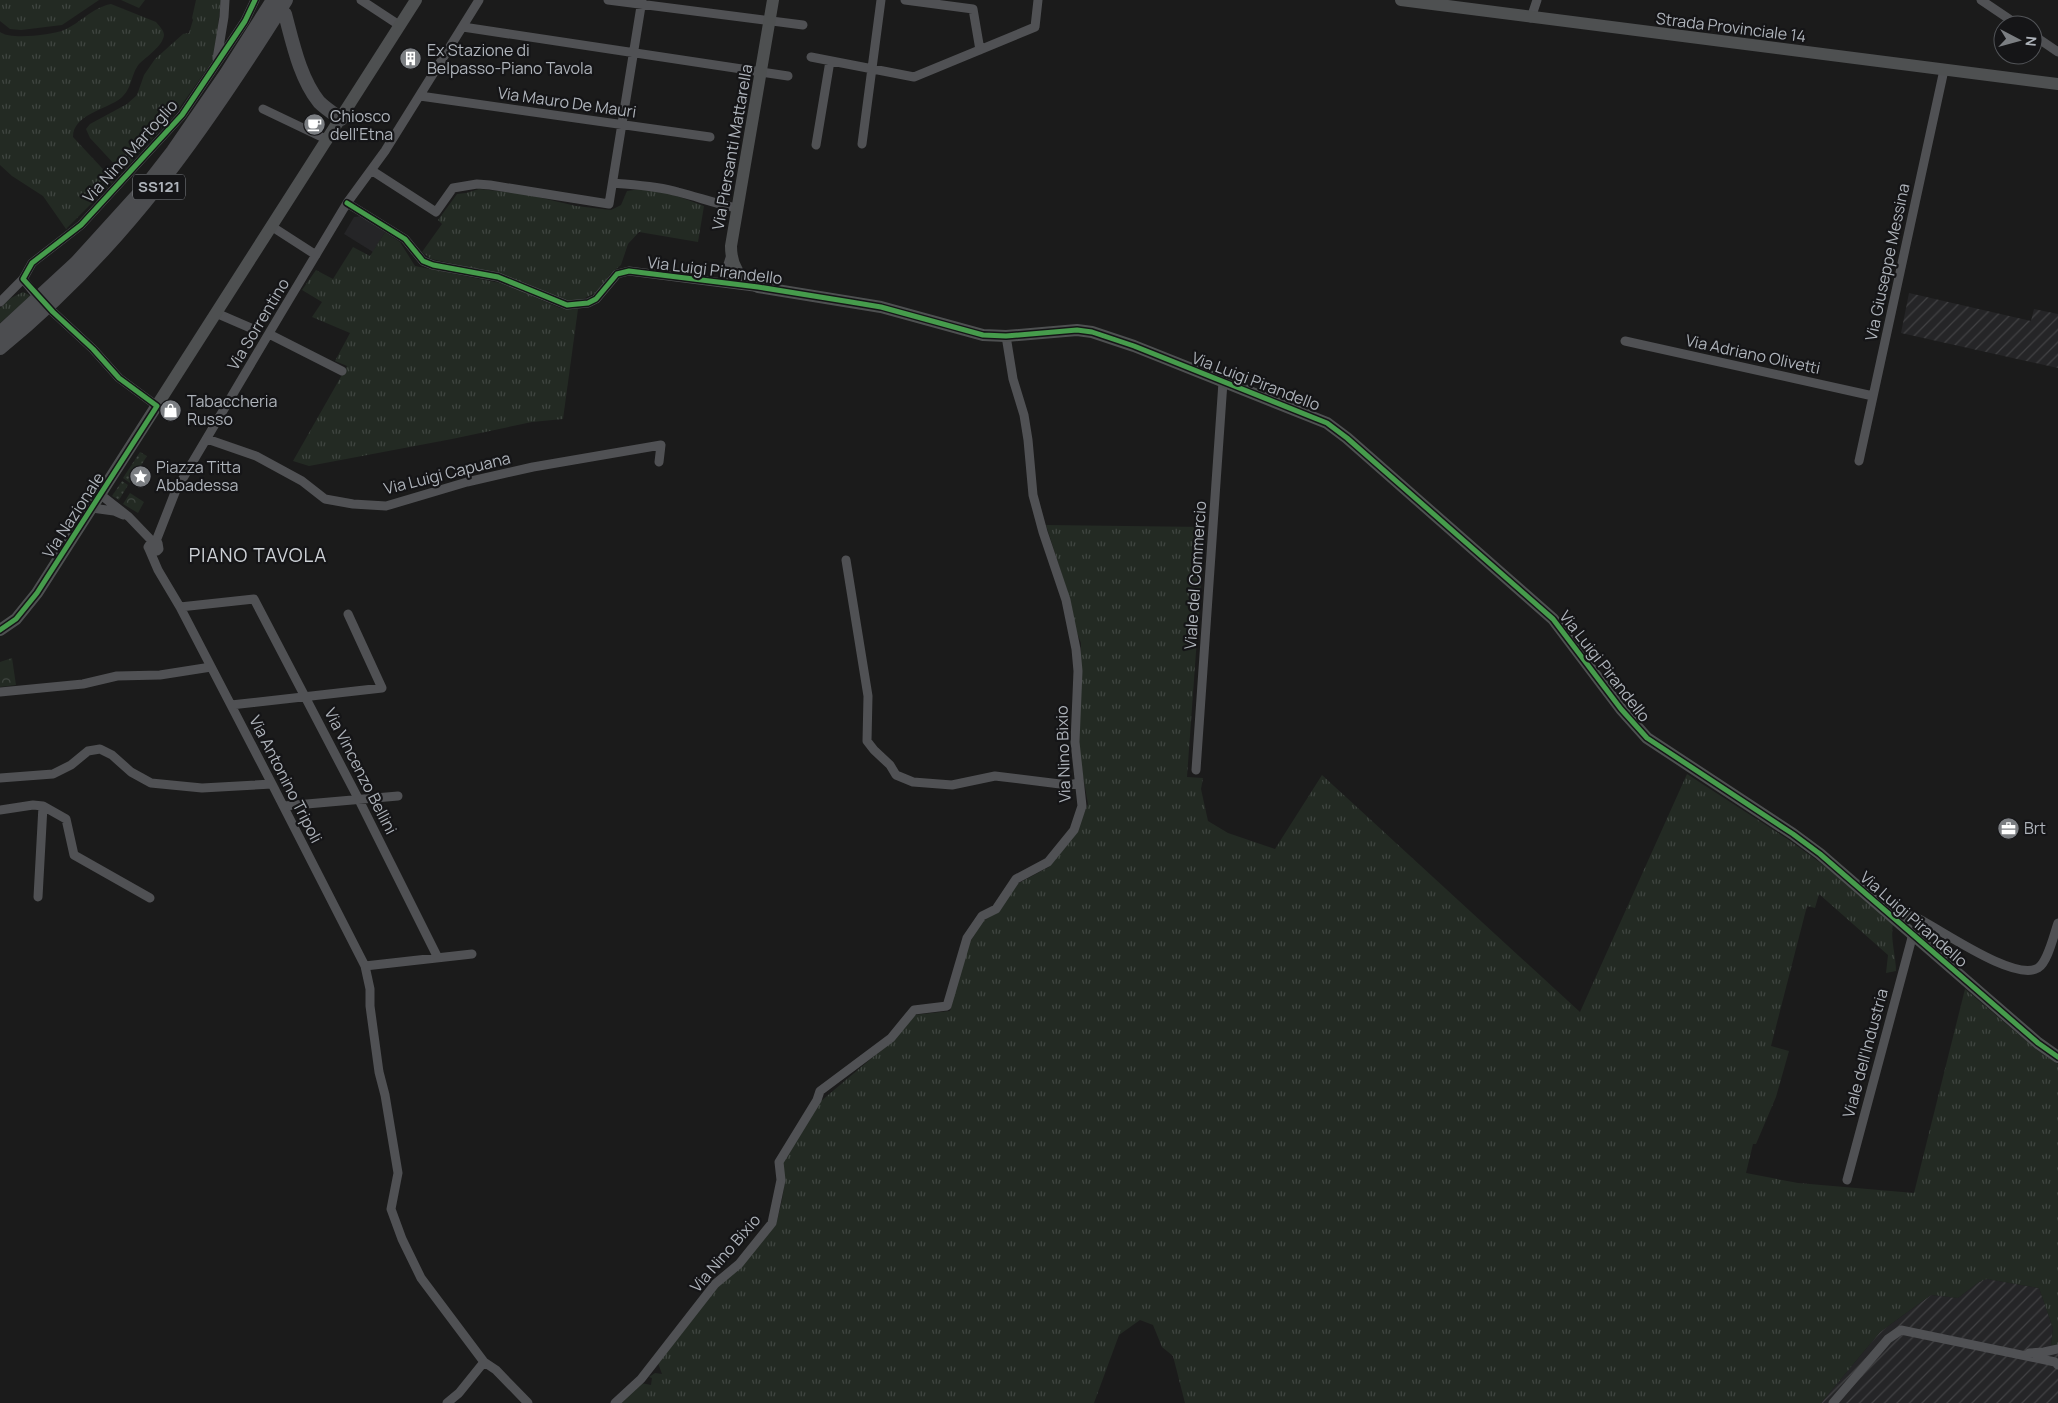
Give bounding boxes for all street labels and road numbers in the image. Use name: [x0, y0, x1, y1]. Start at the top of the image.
street label: Strada Provinciale 14: [1655, 7, 1807, 47]
street label: Via Piersanti Mattarella: [707, 62, 757, 232]
street label: Via Mauro De Mauri: [496, 81, 638, 123]
street label: Via Nino Martoglio: [78, 95, 182, 207]
road number: SS121: [133, 174, 185, 200]
street label: Via Giuseppe Messina: [1860, 181, 1914, 343]
street label: Via Luigi Pirandello: [646, 251, 784, 289]
street label: Via Sorrentino: [222, 274, 294, 374]
street label: Via Adriano Olivetti: [1684, 329, 1822, 379]
street label: Via Luigi Pirandello: [1189, 346, 1323, 416]
street label: Via Luigi Capuana: [381, 447, 513, 499]
street label: Via Nazionale: [37, 468, 109, 562]
street label: Viale del Commercio: [1179, 500, 1211, 650]
street label: Via Luigi Pirandello: [1554, 606, 1656, 726]
street label: Via Vincenzo Bellini: [320, 704, 402, 838]
street label: Via Nino Bixio: [1050, 705, 1076, 803]
street label: Via Antonino Tripoli: [244, 711, 328, 847]
street label: Via Luigi Pirandello: [1855, 866, 1973, 972]
street label: Viale dell'Industria: [1837, 986, 1893, 1120]
street label: Via Nino Bixio: [685, 1209, 765, 1297]

